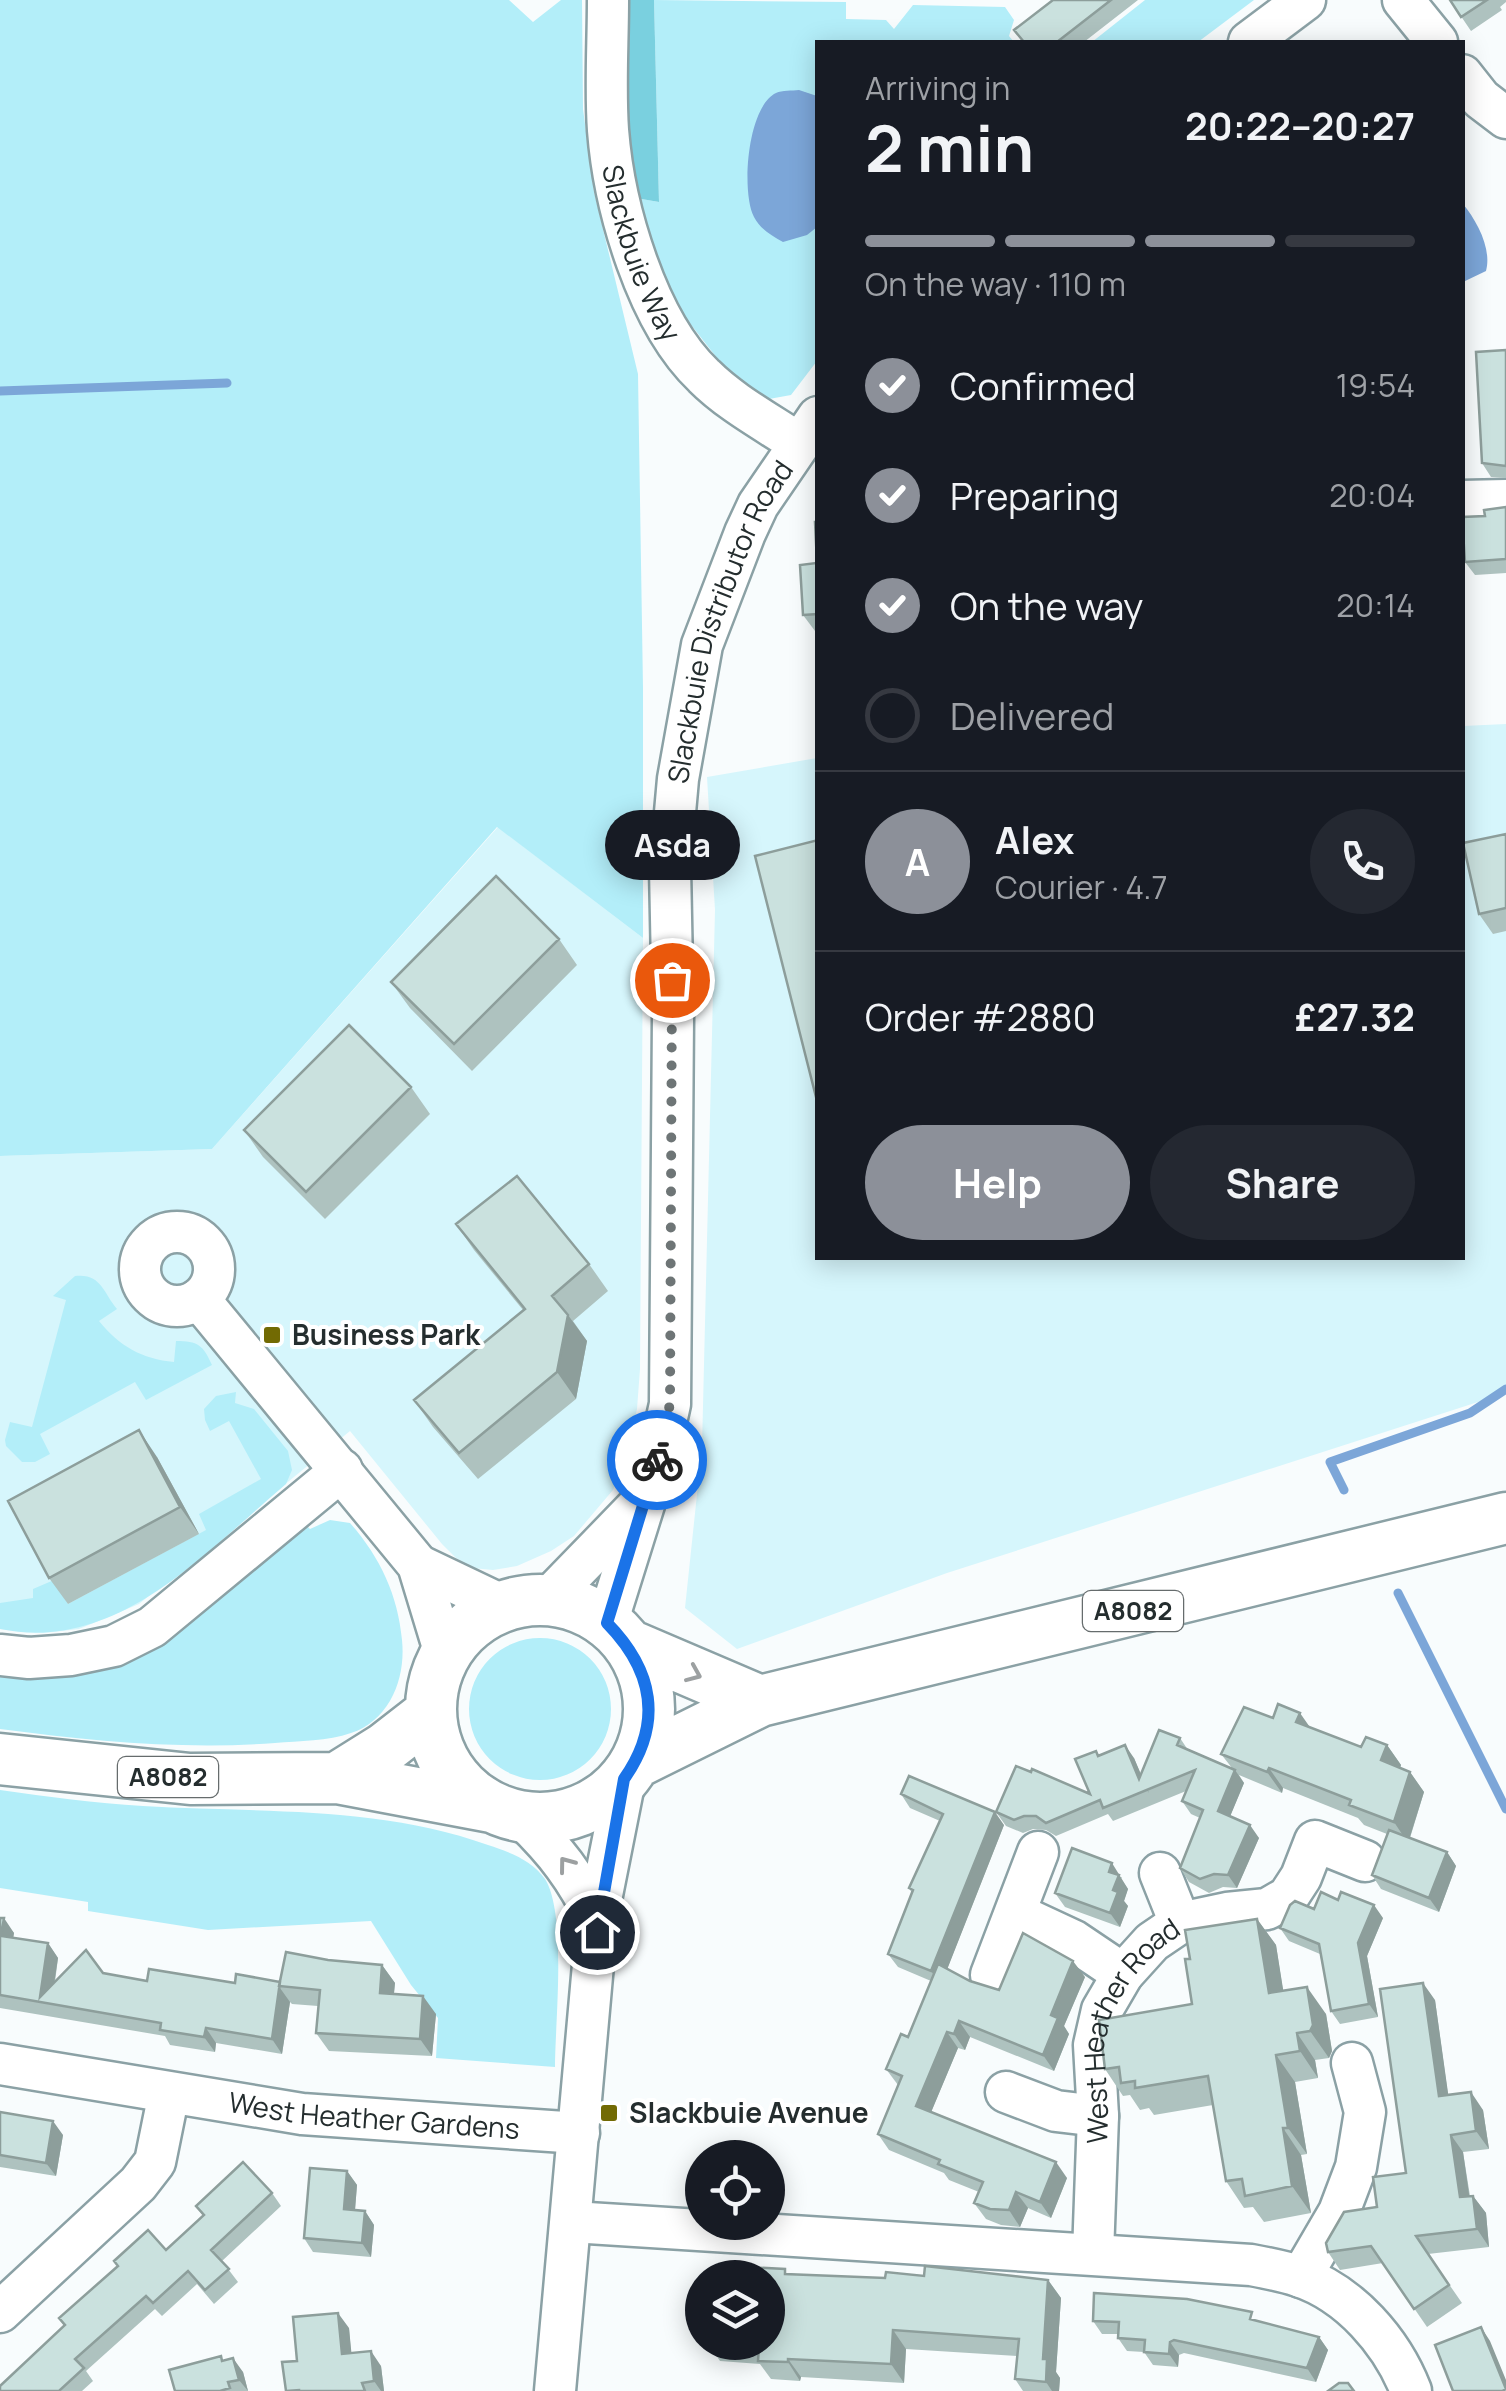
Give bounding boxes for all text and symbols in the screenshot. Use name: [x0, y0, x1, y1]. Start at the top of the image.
text: Arriving in: [865, 66, 1010, 110]
text: 20:22–20:27: [1185, 99, 1415, 151]
text: 2 min: [865, 103, 1034, 192]
street label: Slackbuie Way: [594, 162, 691, 348]
text: On the way · 110 m: [865, 262, 1126, 306]
icon: check: [865, 358, 920, 413]
text: Confirmed: [950, 359, 1136, 411]
text: 19:54: [1336, 363, 1415, 407]
street label: Slackbuie Distributor Road: [658, 452, 801, 786]
icon: check: [865, 468, 920, 523]
text: Preparing: [950, 469, 1119, 521]
text: 20:04: [1329, 473, 1415, 517]
icon: check: [865, 578, 920, 633]
text: On the way: [950, 579, 1143, 631]
text: 20:14: [1336, 583, 1415, 627]
text: Delivered: [950, 689, 1114, 741]
button: phone: [1310, 809, 1415, 914]
callout: Asda: [604, 810, 740, 880]
text: Alex: [995, 813, 1074, 865]
text: Asda: [634, 823, 711, 867]
text: A: [905, 835, 930, 887]
text: Courier · 4.7: [995, 865, 1168, 909]
pin: [630, 938, 715, 1023]
icon: bag: [645, 953, 700, 1008]
text: Order #2880: [865, 990, 1096, 1042]
text: £27.32: [1295, 990, 1415, 1042]
button: Help: [865, 1125, 1130, 1240]
button: Share: [1150, 1125, 1415, 1240]
place label: Business Park: [292, 1315, 481, 1353]
marker: Business Park: [261, 1324, 283, 1346]
courier: [607, 1410, 707, 1510]
icon: bike: [630, 1433, 685, 1488]
road number: A8082: [1083, 1591, 1183, 1631]
one-way arrow: [684, 1662, 702, 1682]
road number: A8082: [118, 1757, 218, 1797]
one-way arrow: [560, 1857, 577, 1875]
pin: [555, 1890, 640, 1975]
icon: home: [570, 1905, 625, 1960]
street label: West Heather Road: [1073, 1909, 1187, 2145]
street label: West Heather Gardens: [226, 2082, 521, 2147]
place label: Slackbuie Avenue: [629, 2093, 869, 2131]
marker: Slackbuie Avenue: [598, 2102, 620, 2124]
map controls: [685, 2140, 785, 2360]
button: locate: [685, 2140, 785, 2240]
button: layers: [685, 2260, 785, 2360]

